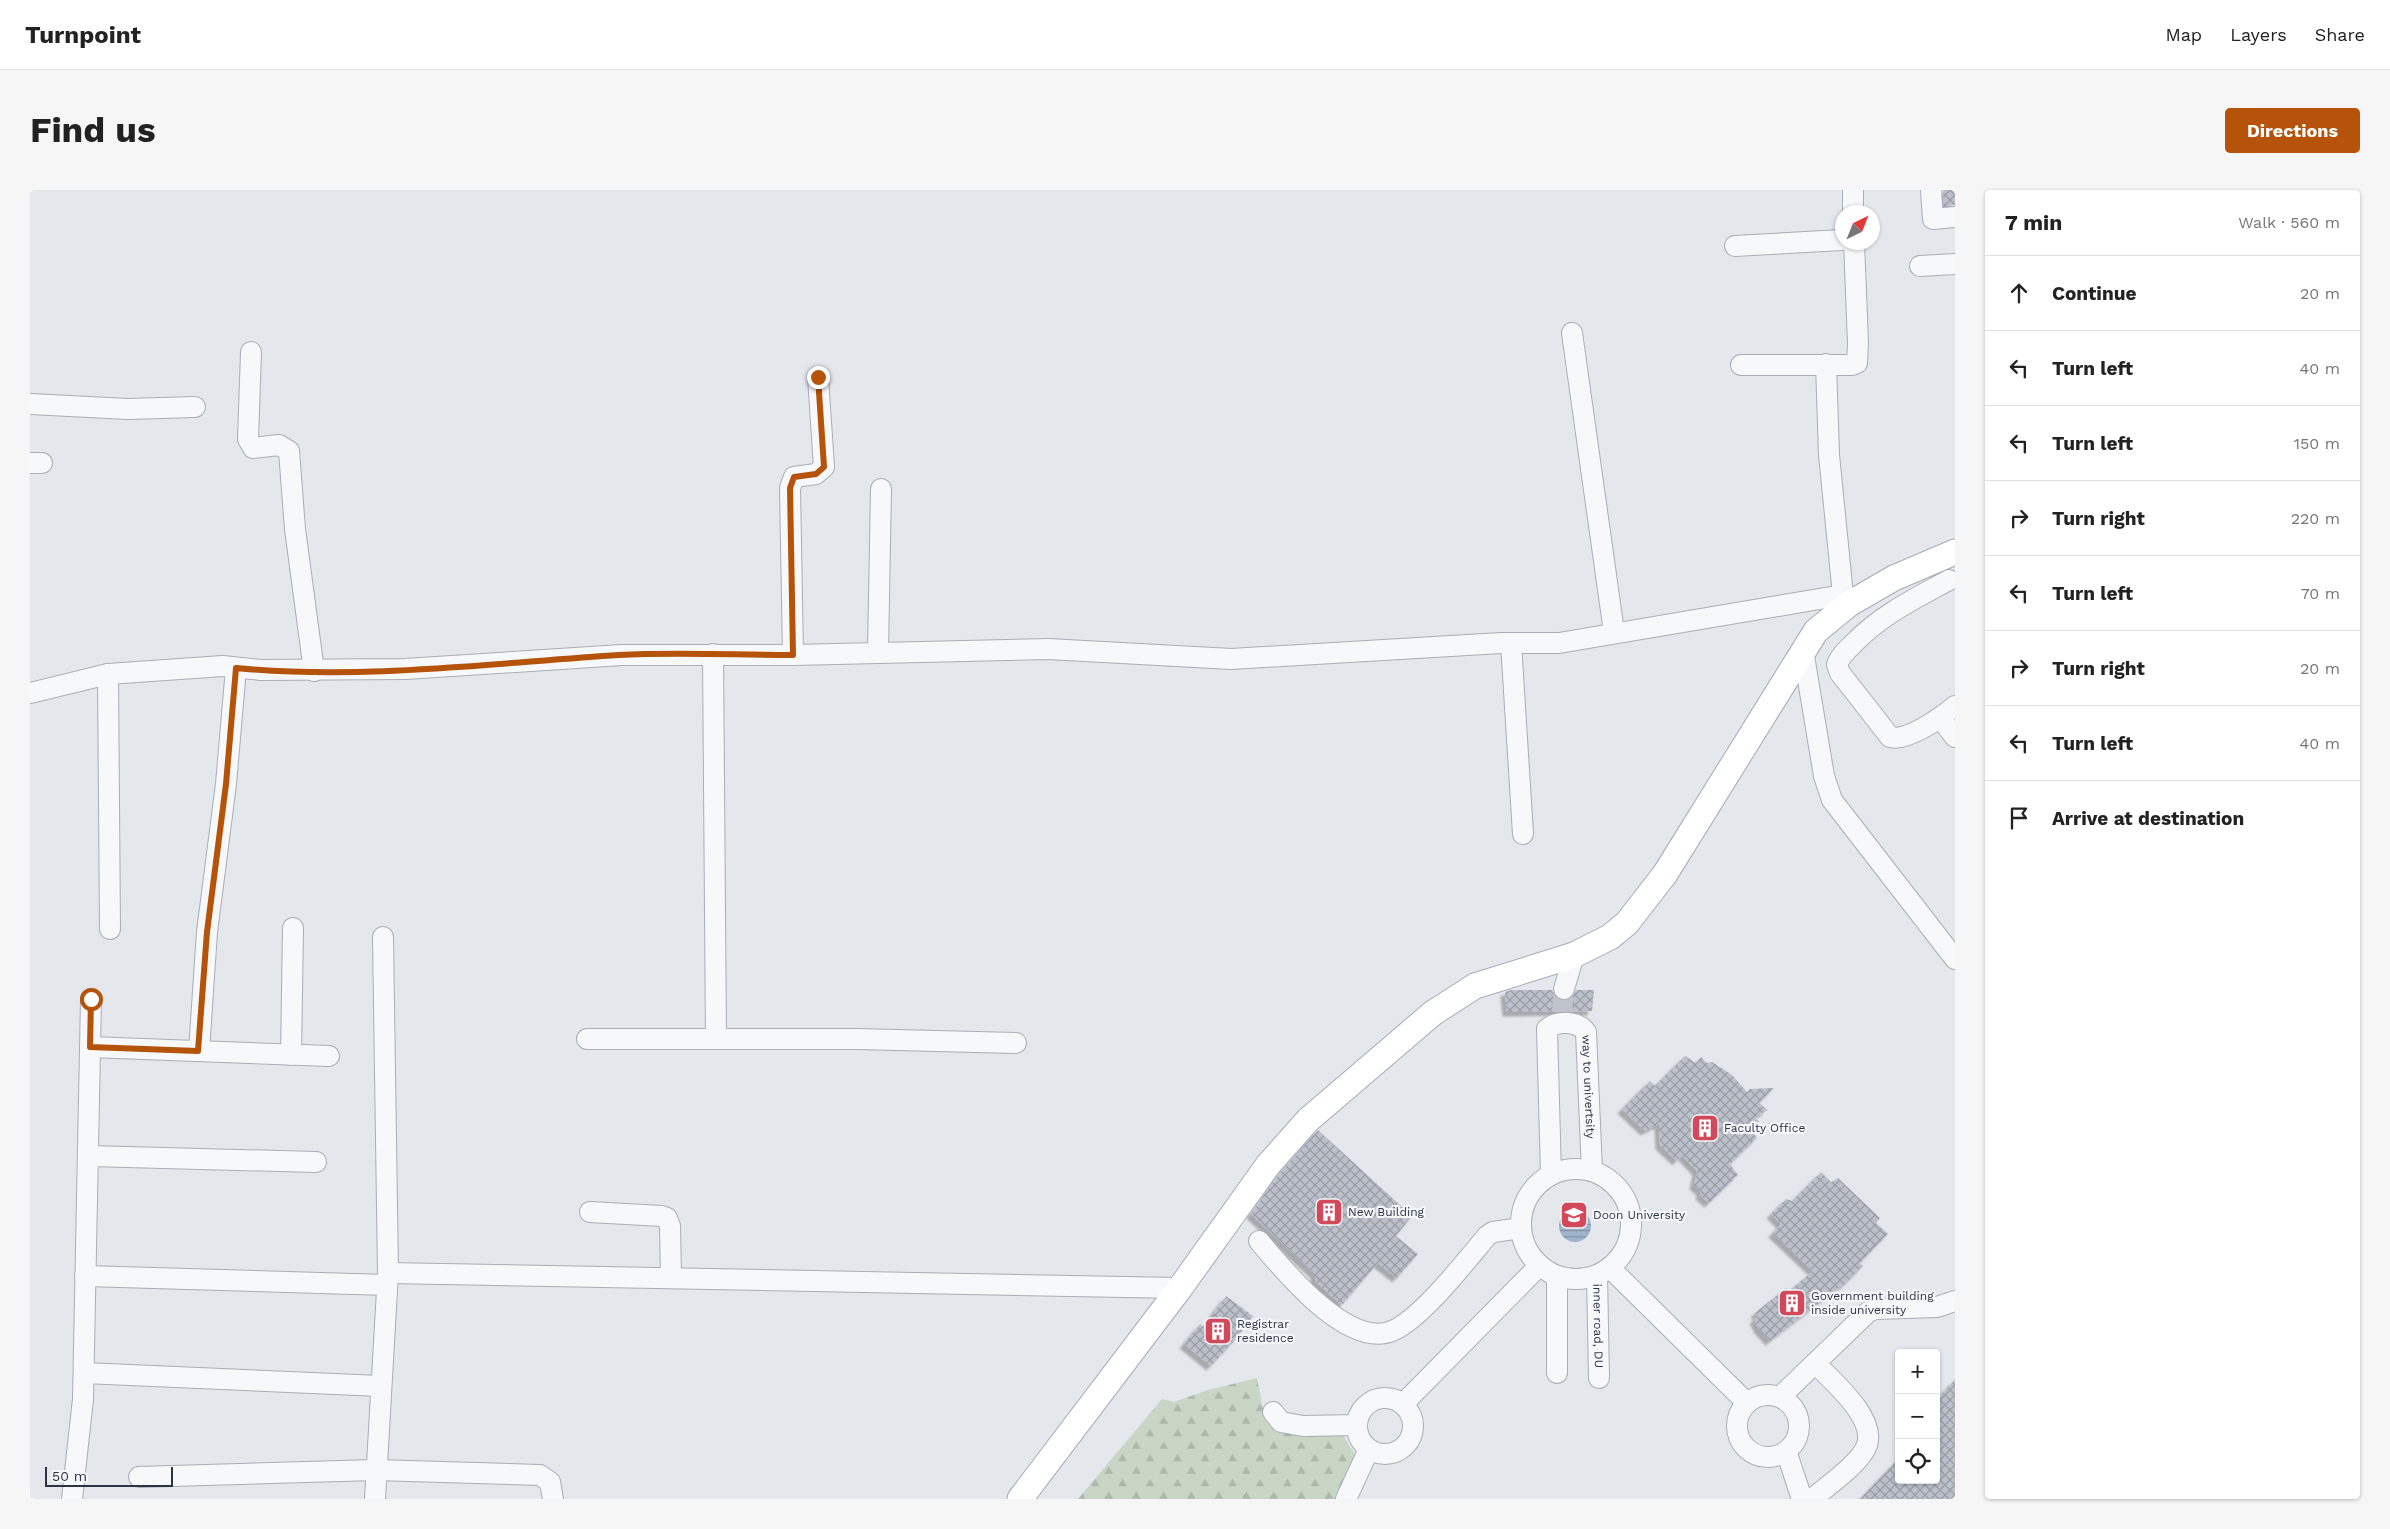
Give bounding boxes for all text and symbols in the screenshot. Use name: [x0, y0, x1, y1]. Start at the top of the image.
text: Turnpoint: [25, 21, 141, 49]
text: Map: [2165, 24, 2202, 45]
text: Layers: [2230, 24, 2287, 45]
text: Share: [2315, 24, 2365, 45]
button: Directions: [2225, 108, 2360, 153]
text: Find us: [30, 109, 156, 151]
north arrow: [1835, 205, 1880, 250]
text: 7 min: [2005, 210, 2062, 235]
text: Walk · 560 m: [2238, 213, 2340, 232]
icon: ahead: [2005, 279, 2033, 307]
text: Continue: [2052, 282, 2136, 305]
text: 20 m: [2300, 284, 2340, 303]
icon: left: [2005, 354, 2033, 382]
text: Turn left: [2052, 357, 2133, 380]
text: 40 m: [2300, 359, 2340, 378]
route end: [807, 366, 830, 389]
icon: left: [2005, 429, 2033, 457]
text: Turn left: [2052, 432, 2133, 455]
text: 150 m: [2294, 434, 2340, 453]
icon: right: [2005, 504, 2033, 532]
text: Turn right: [2052, 507, 2145, 530]
text: 220 m: [2291, 509, 2340, 528]
icon: left: [2005, 579, 2033, 607]
text: Turn left: [2052, 582, 2133, 605]
text: 70 m: [2301, 584, 2340, 603]
icon: right: [2005, 654, 2033, 682]
text: Turn right: [2052, 657, 2145, 680]
text: 20 m: [2300, 659, 2340, 678]
icon: left: [2005, 729, 2033, 757]
text: Turn left: [2052, 732, 2133, 755]
text: 40 m: [2300, 734, 2340, 753]
icon: arrive: [2005, 804, 2033, 832]
text: Arrive at destination: [2052, 807, 2244, 830]
route start: [80, 988, 103, 1011]
street label: way to univertsity: [1579, 1035, 1598, 1140]
building icon: Faculty Office: [1690, 1113, 1720, 1143]
place label: Faculty Office: [1724, 1121, 1805, 1135]
building icon: New Building: [1314, 1197, 1344, 1227]
school or university icon: Doon University: [1559, 1200, 1589, 1230]
place label: New Building: [1348, 1205, 1425, 1219]
place label: Doon University: [1593, 1208, 1686, 1222]
street label: inner road, DU: [1590, 1284, 1606, 1368]
building icon: Government building inside university: [1777, 1288, 1807, 1318]
place label: Government building inside university: [1811, 1289, 1934, 1317]
building icon: Registrar residence: [1203, 1316, 1233, 1346]
place label: Registrar residence: [1237, 1317, 1294, 1345]
map controls: [1895, 1349, 1940, 1484]
button: +: [1895, 1349, 1940, 1394]
button: −: [1895, 1394, 1940, 1439]
button: locate: [1895, 1439, 1940, 1484]
scale bar: [45, 1464, 172, 1487]
text: 50 m: [52, 1468, 87, 1484]

